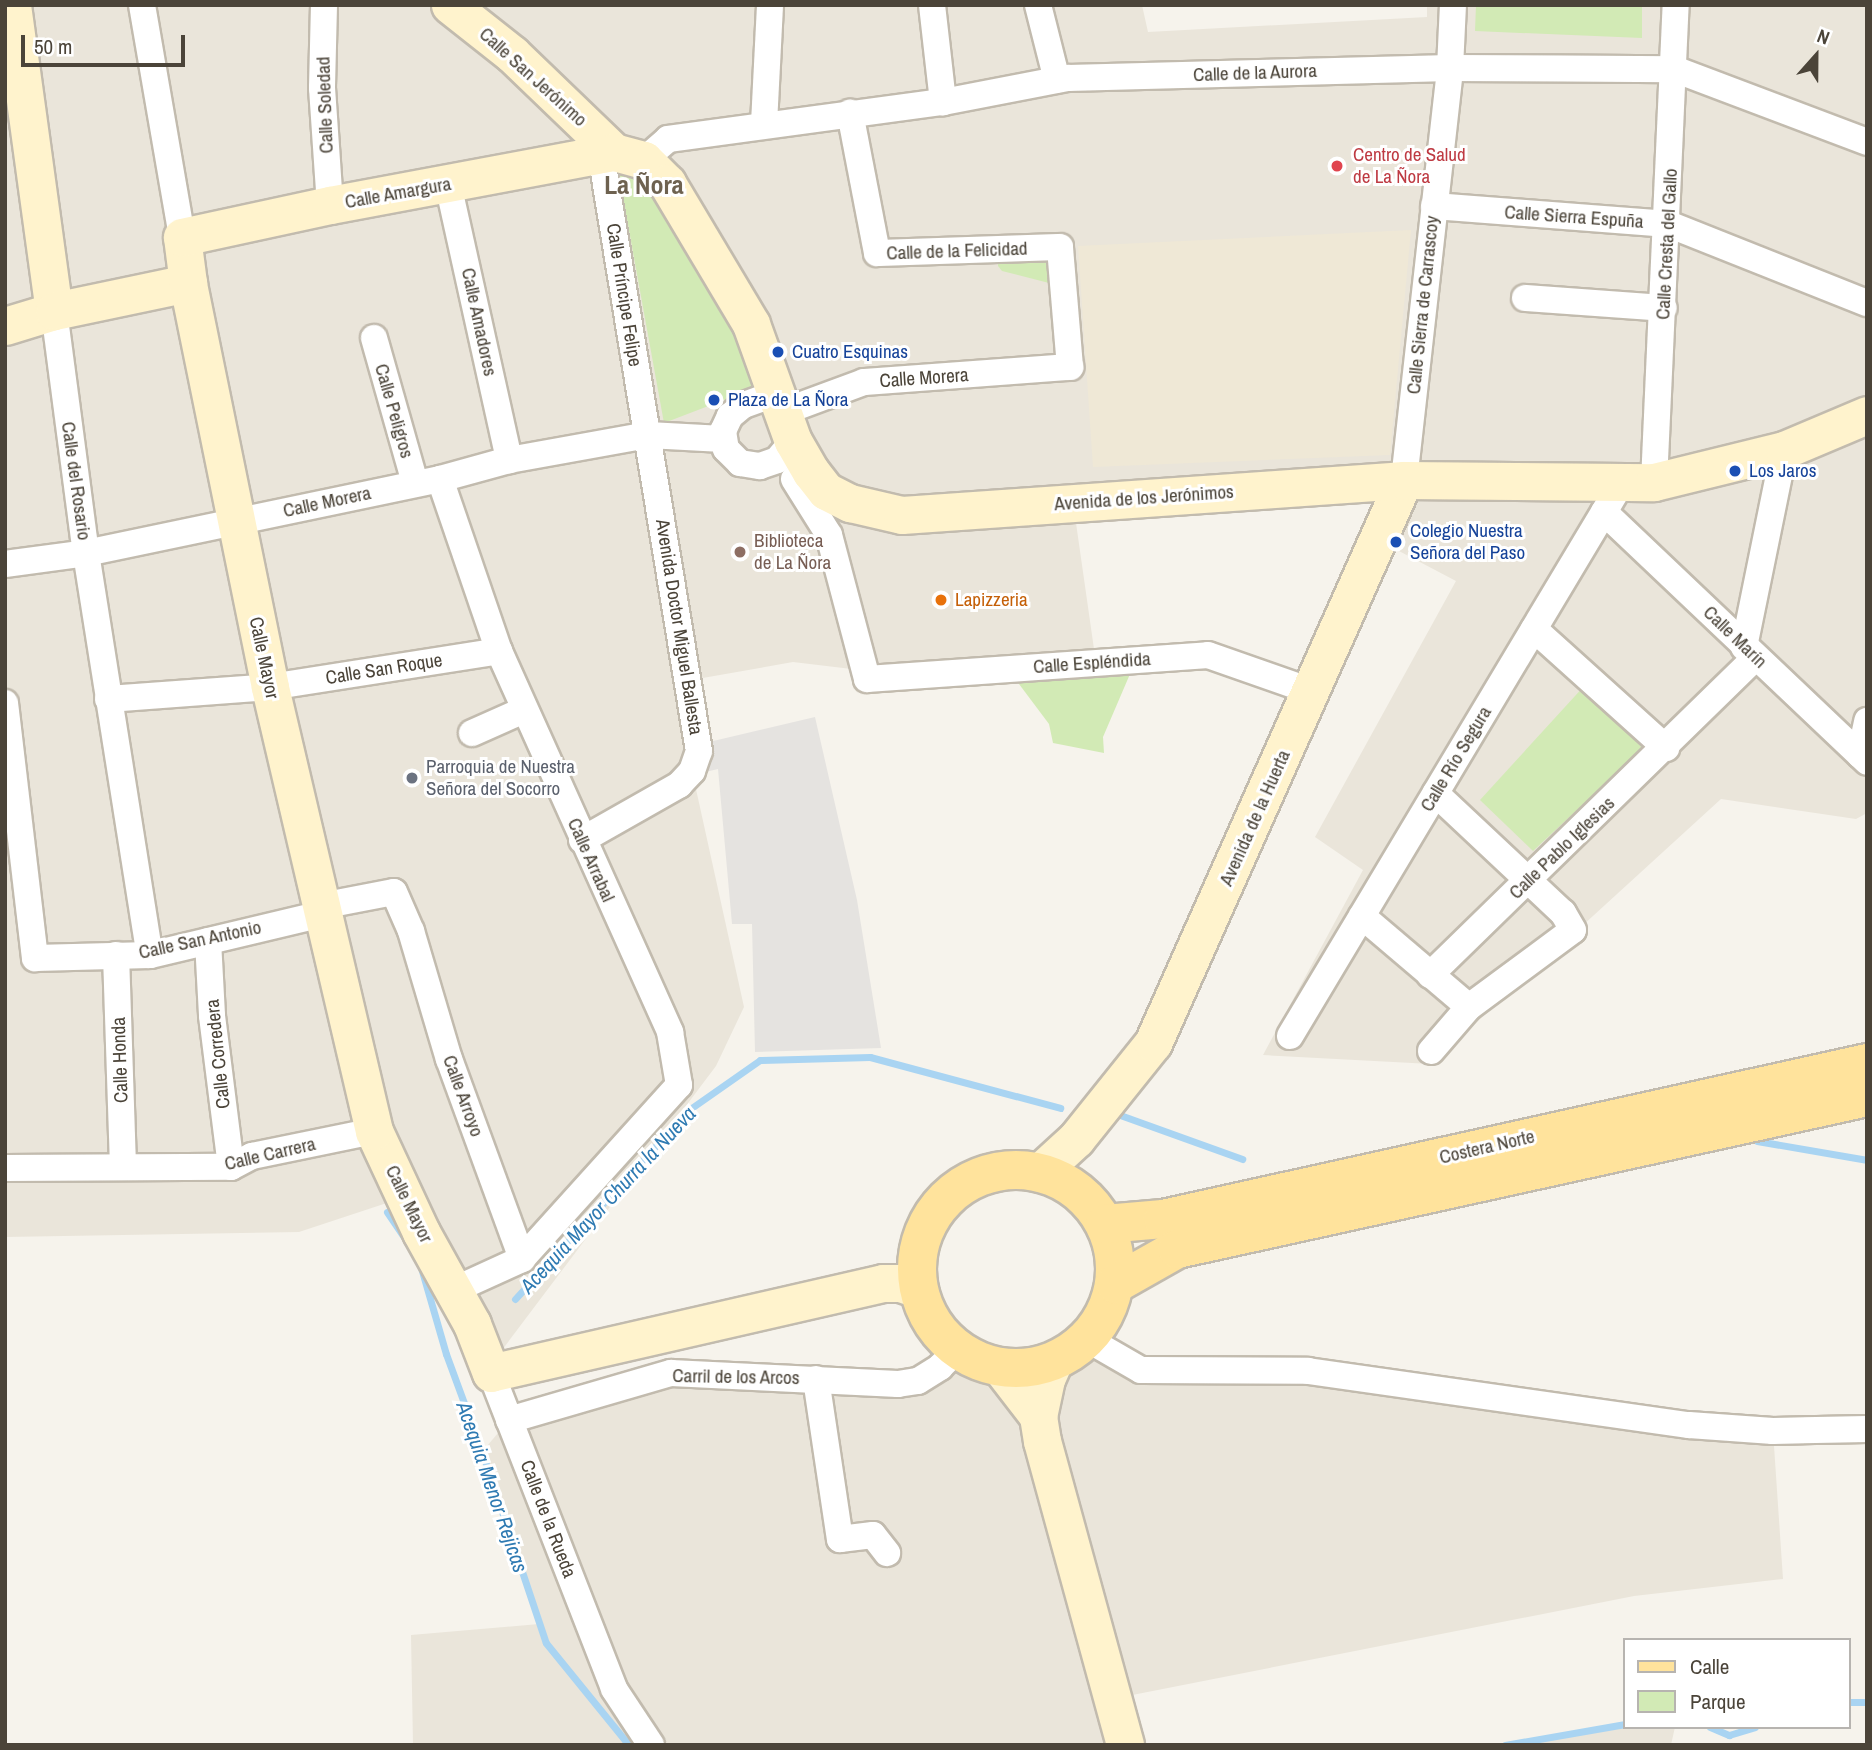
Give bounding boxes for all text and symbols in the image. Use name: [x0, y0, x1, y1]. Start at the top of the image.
scale bar: [24, 21, 189, 65]
north arrow: [1781, 21, 1851, 91]
text: N: [1814, 22, 1833, 51]
street label: Calle San Jerónimo: [475, 23, 591, 131]
text: 50 m: [34, 32, 72, 61]
street label: Calle Soledad: [312, 56, 338, 154]
street label: Calle de la Aurora: [1192, 59, 1318, 87]
place label: Centro de Salud de La Ñora: [1353, 144, 1466, 188]
marker: Centro de Salud de La Ñora: [1327, 156, 1347, 176]
street label: Calle Cresta del Gallo: [1652, 168, 1682, 320]
district label: La Ñora: [604, 169, 684, 201]
street label: Calle Amargura: [343, 172, 453, 214]
street label: Calle Sierra Espuña: [1504, 201, 1644, 233]
street label: Calle Sierra de Carrascoy: [1402, 215, 1444, 395]
street label: Calle Príncipe Felipe: [601, 222, 647, 368]
street label: Calle de la Felicidad: [886, 237, 1028, 265]
street label: Calle Amadores: [456, 265, 502, 379]
place label: Cuatro Esquinas: [792, 341, 908, 363]
marker: Cuatro Esquinas: [770, 344, 786, 360]
street label: Calle Peligros: [370, 361, 418, 461]
street label: Calle Morera: [879, 364, 969, 392]
place label: Plaza de La Ñora: [728, 389, 848, 411]
marker: Plaza de La Ñora: [706, 392, 722, 408]
street label: Calle del Rosario: [56, 420, 96, 542]
place label: Los Jaros: [1749, 460, 1817, 482]
marker: Los Jaros: [1727, 463, 1743, 479]
street label: Avenida de los Jerónimos: [1053, 480, 1235, 516]
street label: Calle Morera: [281, 482, 373, 522]
street label: Avenida Doctor Miguel Ballesta: [651, 518, 707, 736]
place label: Colegio Nuestra Señora del Paso: [1410, 520, 1525, 564]
place label: Biblioteca de La Ñora: [754, 530, 831, 574]
marker: Colegio Nuestra Señora del Paso: [1388, 534, 1404, 550]
marker: Biblioteca de La Ñora: [732, 544, 748, 560]
place label: Lapizzeria: [955, 589, 1028, 611]
marker: Lapizzeria: [933, 592, 949, 608]
street label: Calle Marín: [1698, 601, 1772, 673]
street label: Calle Mayor: [244, 615, 284, 701]
street label: Calle Espléndida: [1032, 648, 1152, 678]
street label: Calle San Roque: [324, 649, 444, 689]
street label: Calle Río Segura: [1416, 702, 1496, 816]
street label: Avenida de la Huerta: [1215, 747, 1295, 889]
place label: Parroquia de Nuestra Señora del Socorro: [426, 756, 575, 800]
marker: Parroquia de Nuestra Señora del Socorro: [404, 770, 420, 786]
street label: Calle Pablo Iglesias: [1505, 792, 1619, 904]
street label: Calle Arrabal: [562, 814, 620, 906]
street label: Calle San Antonio: [136, 916, 264, 964]
street label: Calle Corredera: [201, 998, 235, 1110]
street label: Calle Honda: [107, 1017, 133, 1103]
street label: Calle Arroyo: [438, 1052, 488, 1140]
water label: Acequia Mayor Churra la Nueva: [515, 1101, 701, 1299]
street label: Costera Norte: [1437, 1125, 1537, 1169]
street label: Calle Carrera: [222, 1132, 318, 1176]
street label: Calle Mayor: [381, 1162, 437, 1246]
street label: Carril de los Arcos: [672, 1364, 800, 1390]
water label: Acequia Menor Rejicas: [451, 1398, 533, 1576]
street label: Calle de la Rueda: [515, 1457, 581, 1581]
legend: [1624, 1638, 1851, 1729]
text: Calle: [1690, 1652, 1729, 1681]
text: Parque: [1690, 1687, 1746, 1716]

